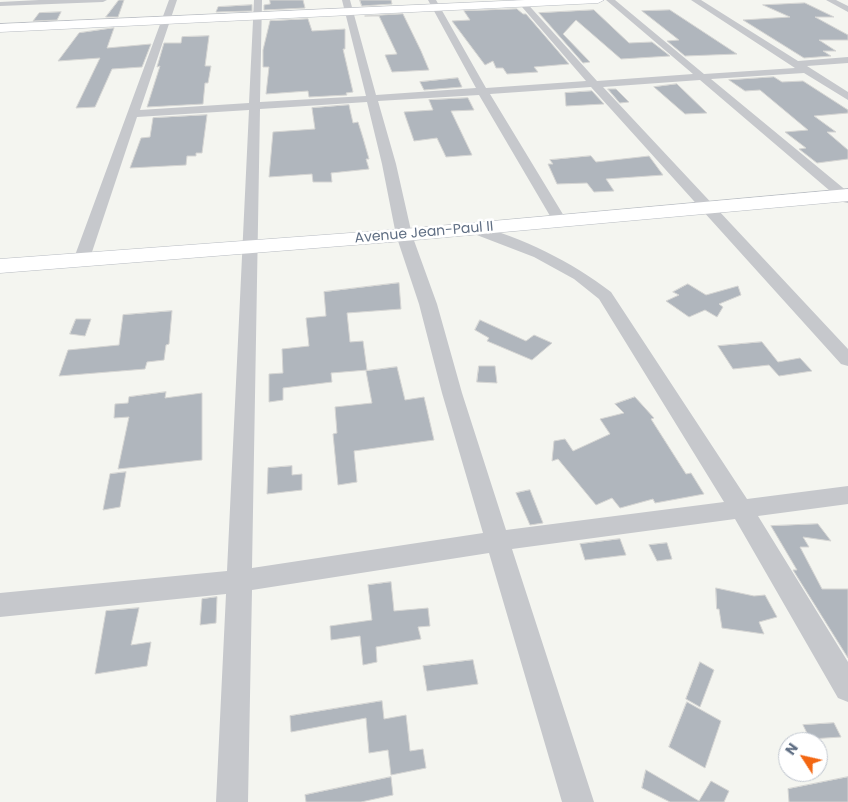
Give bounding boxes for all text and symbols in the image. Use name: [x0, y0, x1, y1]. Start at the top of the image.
street label: Avenue Jean-Paul II: [354, 219, 494, 247]
north arrow: [778, 732, 828, 782]
text: N: [780, 739, 803, 759]

